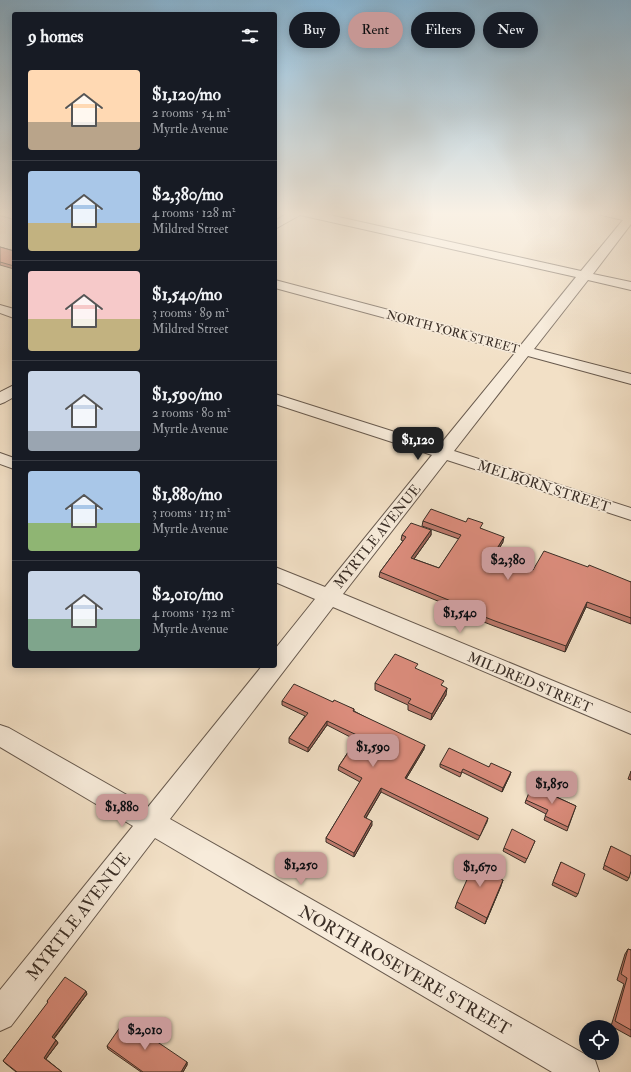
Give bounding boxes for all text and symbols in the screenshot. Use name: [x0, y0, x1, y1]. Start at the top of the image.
chip: Buy: [289, 12, 340, 48]
chip: Rent: [348, 12, 403, 48]
chip: Filters: [411, 12, 475, 48]
chip: New: [483, 12, 538, 48]
icon: filters: [239, 25, 261, 47]
text: 9 homes: [28, 26, 83, 47]
text: $1,120/mo: [152, 84, 221, 105]
icon: home: [60, 86, 108, 134]
text: 2 rooms · 54 m²: [152, 105, 230, 121]
text: Myrtle Avenue: [152, 121, 228, 137]
text: $2,380/mo: [152, 184, 223, 205]
icon: home: [60, 187, 108, 235]
text: 4 rooms · 128 m²: [152, 205, 235, 221]
text: Mildred Street: [152, 221, 228, 237]
text: $1,540/mo: [152, 284, 222, 305]
icon: home: [60, 287, 108, 335]
text: 3 rooms · 89 m²: [152, 305, 229, 321]
street label: NORTH YORK STREET: [385, 307, 521, 358]
text: Mildred Street: [152, 321, 228, 337]
text: $1,590/mo: [152, 384, 222, 405]
icon: home: [60, 387, 108, 435]
text: 2 rooms · 80 m²: [152, 405, 230, 421]
text: Myrtle Avenue: [152, 421, 228, 437]
pin: $1,120: [385, 427, 451, 461]
text: $1,120: [402, 432, 434, 448]
street label: MELBORN STREET: [475, 457, 613, 516]
street label: MYRTLE AVENUE: [330, 481, 425, 592]
text: $1,880/mo: [152, 484, 222, 505]
icon: home: [60, 487, 108, 535]
text: 3 rooms · 113 m²: [152, 505, 230, 521]
text: Myrtle Avenue: [152, 521, 228, 537]
pin: $2,380: [475, 547, 541, 581]
text: $2,380: [491, 552, 525, 568]
text: $2,010/mo: [152, 584, 223, 605]
icon: home: [60, 587, 108, 635]
pin: $1,540: [427, 600, 493, 634]
text: 4 rooms · 132 m²: [152, 605, 234, 621]
text: $1,540: [443, 605, 477, 621]
text: Myrtle Avenue: [152, 621, 228, 637]
street label: MILDRED STREET: [465, 648, 595, 717]
pin: $1,590: [340, 734, 406, 768]
text: $1,590: [356, 739, 390, 755]
pin: $1,850: [519, 771, 585, 805]
text: $1,850: [535, 776, 569, 792]
pin: $1,880: [89, 794, 155, 828]
text: $1,880: [105, 799, 139, 815]
street label: MYRTLE AVENUE: [22, 848, 135, 984]
pin: $1,250: [268, 852, 334, 886]
pin: $1,670: [447, 854, 513, 888]
text: $1,250: [284, 857, 318, 873]
text: $1,670: [463, 859, 497, 875]
street label: NORTH ROSEVERE STREET: [295, 901, 515, 1040]
pin: $2,010: [112, 1017, 178, 1051]
map controls: [579, 1020, 619, 1060]
button: locate: [579, 1020, 619, 1060]
text: $2,010: [128, 1022, 162, 1038]

